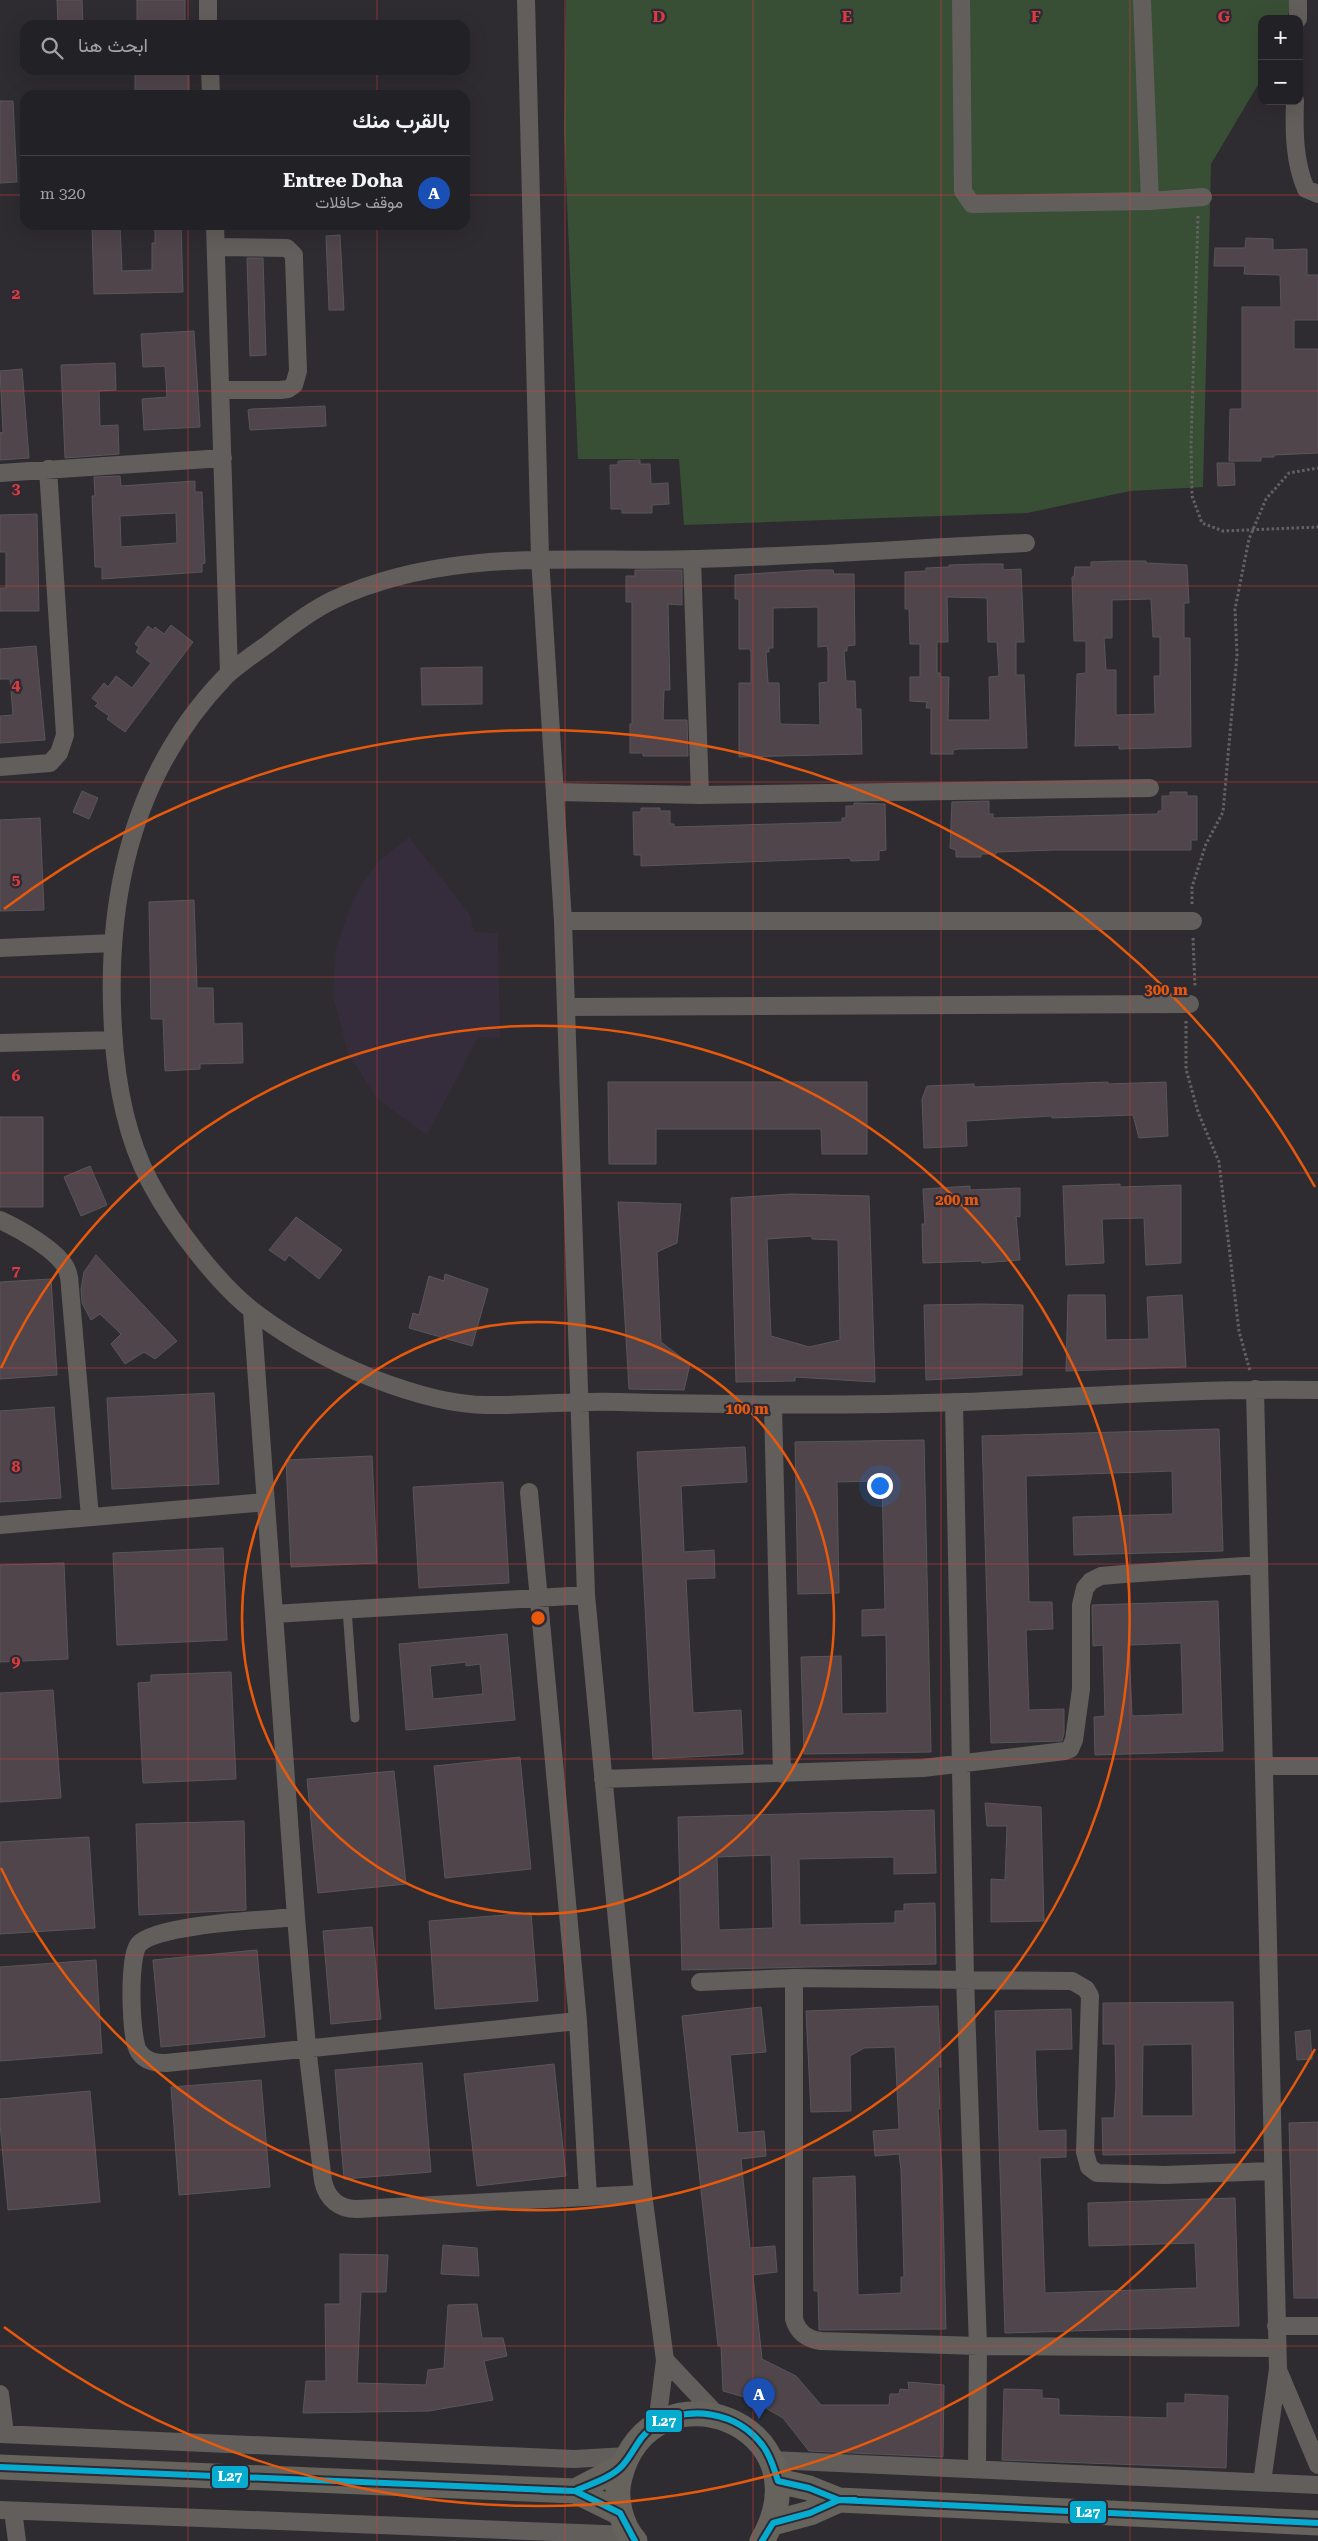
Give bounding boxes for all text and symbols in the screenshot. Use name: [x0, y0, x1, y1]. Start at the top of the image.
text: D: [653, 7, 666, 26]
text: E: [842, 7, 852, 26]
text: F: [1031, 7, 1041, 26]
text: G: [1218, 7, 1231, 26]
map controls: [1258, 15, 1303, 105]
button: +: [1258, 15, 1303, 60]
search box: [20, 20, 470, 75]
icon: search: [38, 34, 66, 62]
text: ابحث هنا: [78, 34, 148, 57]
button: −: [1258, 60, 1303, 105]
text: بالقرب منك: [352, 109, 450, 133]
text: Entree Doha: [283, 169, 403, 192]
text: 320 m: [40, 184, 86, 203]
text: A: [428, 184, 440, 203]
text: موقف حافلات: [315, 193, 403, 212]
text: 2: [12, 284, 21, 303]
text: 3: [12, 479, 21, 498]
text: 4: [12, 675, 21, 694]
text: 5: [12, 870, 21, 889]
text: 300 m: [1144, 981, 1188, 999]
text: 6: [12, 1066, 21, 1085]
text: 200 m: [935, 1191, 979, 1209]
text: 7: [12, 1261, 21, 1280]
text: 100 m: [725, 1400, 769, 1418]
text: 8: [12, 1457, 21, 1476]
your location: [867, 1473, 893, 1499]
centre of rings: [529, 1609, 547, 1627]
text: 9: [12, 1652, 21, 1671]
pin: A: [743, 2378, 775, 2419]
line badge: L27: [645, 2409, 683, 2433]
text: L27: [652, 2413, 676, 2429]
line badge: L27: [211, 2465, 249, 2489]
text: L27: [218, 2468, 242, 2484]
line badge: L27: [1069, 2500, 1107, 2524]
text: L27: [1076, 2504, 1100, 2520]

